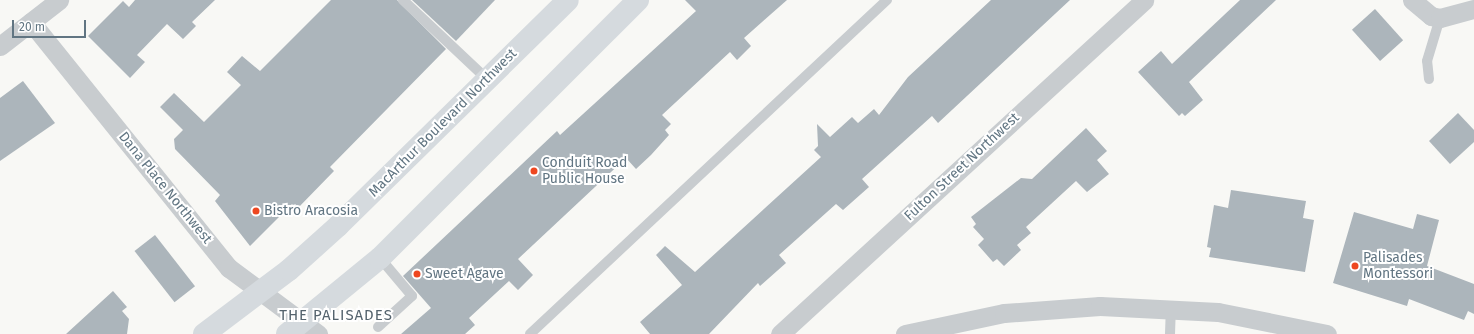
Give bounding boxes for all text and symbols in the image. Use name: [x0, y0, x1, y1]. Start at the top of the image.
scale bar: [14, 12, 88, 38]
text: 20 m: [19, 20, 45, 34]
street label: MacArthur Boulevard Northwest: [365, 45, 521, 201]
street label: Fulton Street Northwest: [901, 109, 1023, 225]
street label: Dana Place Northwest: [115, 129, 215, 247]
place label: Conduit Road Public House: [542, 155, 627, 188]
marker: Conduit Road Public House: [529, 166, 539, 176]
place label: Bistro Aracosia: [264, 203, 358, 219]
marker: Bistro Aracosia: [251, 206, 261, 216]
place label: Palisades Montessori: [1363, 250, 1433, 282]
marker: Palisades Montessori: [1350, 261, 1360, 271]
place label: Sweet Agave: [425, 266, 504, 282]
marker: Sweet Agave: [412, 269, 422, 279]
district label: THE PALISADES: [279, 307, 393, 325]

